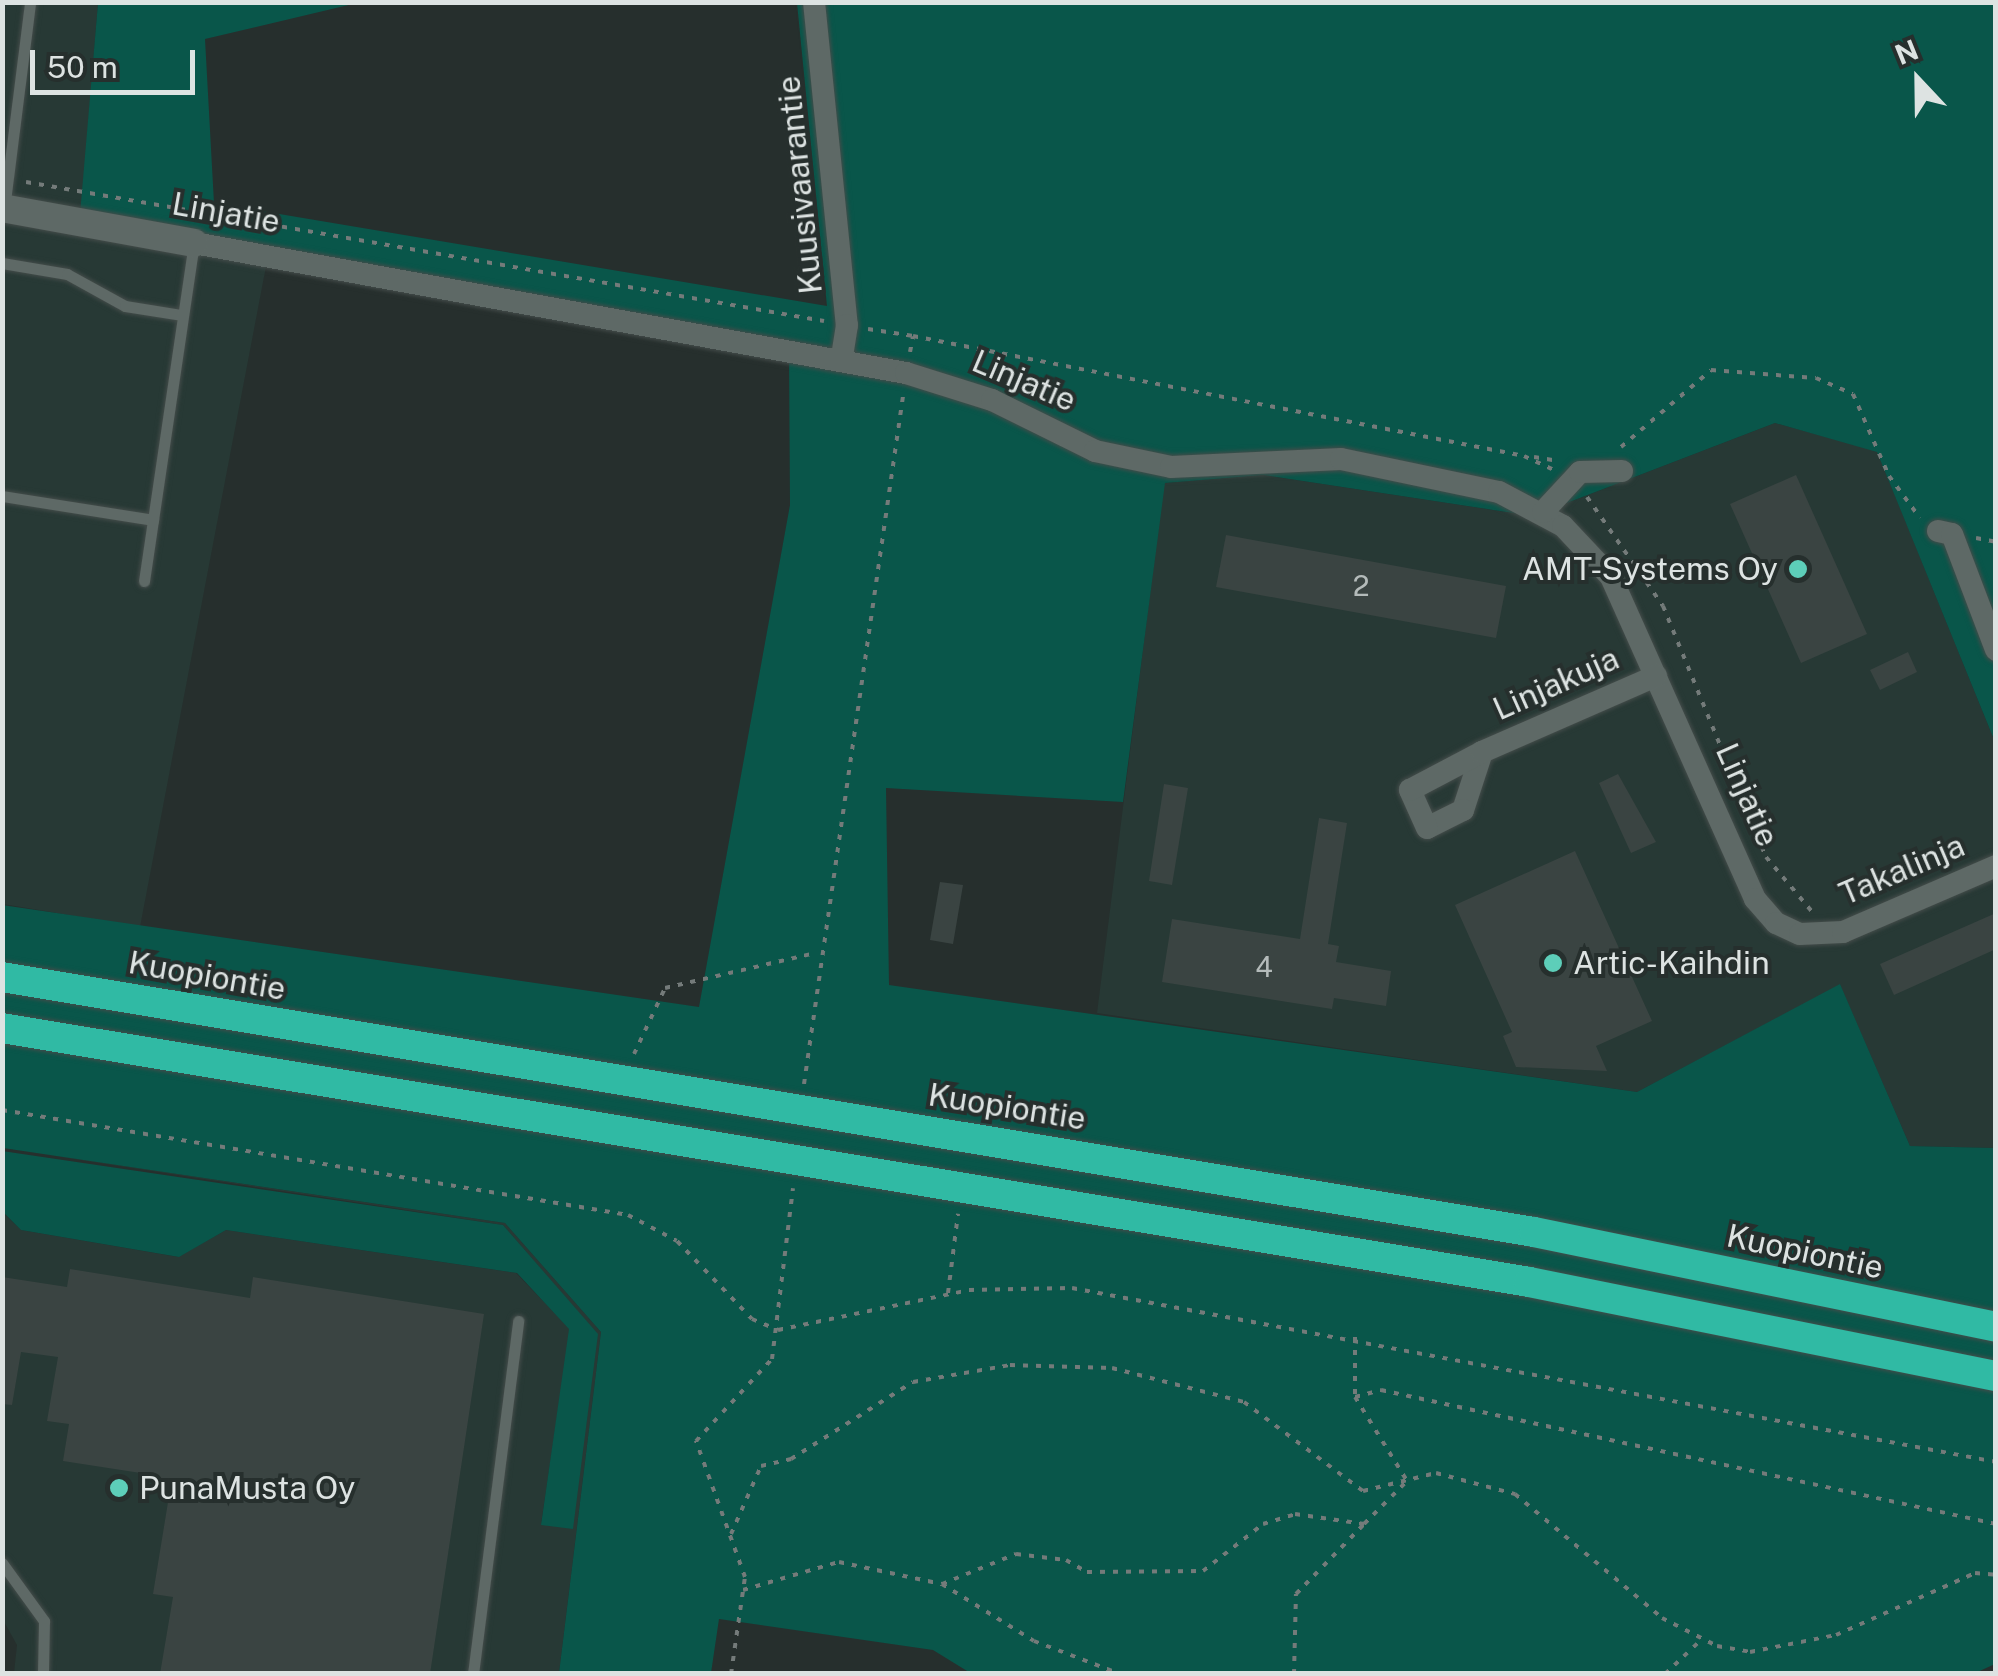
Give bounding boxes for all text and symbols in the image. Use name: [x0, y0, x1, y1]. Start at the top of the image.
scale bar: [35, 30, 200, 92]
north arrow: [1868, 30, 1968, 130]
text: N: [1890, 32, 1923, 71]
text: 50 m: [47, 49, 118, 85]
street label: Kuusivaarantie: [769, 74, 831, 296]
street label: Linjatie: [169, 185, 283, 241]
street label: Linjatie: [966, 342, 1082, 420]
place label: AMT-Systems Oy: [1522, 550, 1778, 588]
marker: AMT-Systems Oy: [1787, 558, 1809, 580]
house number: 2: [1353, 569, 1369, 603]
street label: Linjakuja: [1487, 639, 1625, 729]
street label: Linjatie: [1707, 737, 1787, 853]
street label: Takalinja: [1834, 826, 1970, 914]
street label: Kuopiontie: [125, 943, 289, 1009]
place label: Artic-Kaihdin: [1573, 944, 1770, 982]
house number: 4: [1255, 950, 1273, 984]
marker: Artic-Kaihdin: [1542, 952, 1564, 974]
street label: Kuopiontie: [926, 1076, 1088, 1138]
street label: Kuopiontie: [1723, 1217, 1887, 1287]
place label: PunaMusta Oy: [139, 1469, 355, 1507]
marker: PunaMusta Oy: [108, 1477, 130, 1499]

